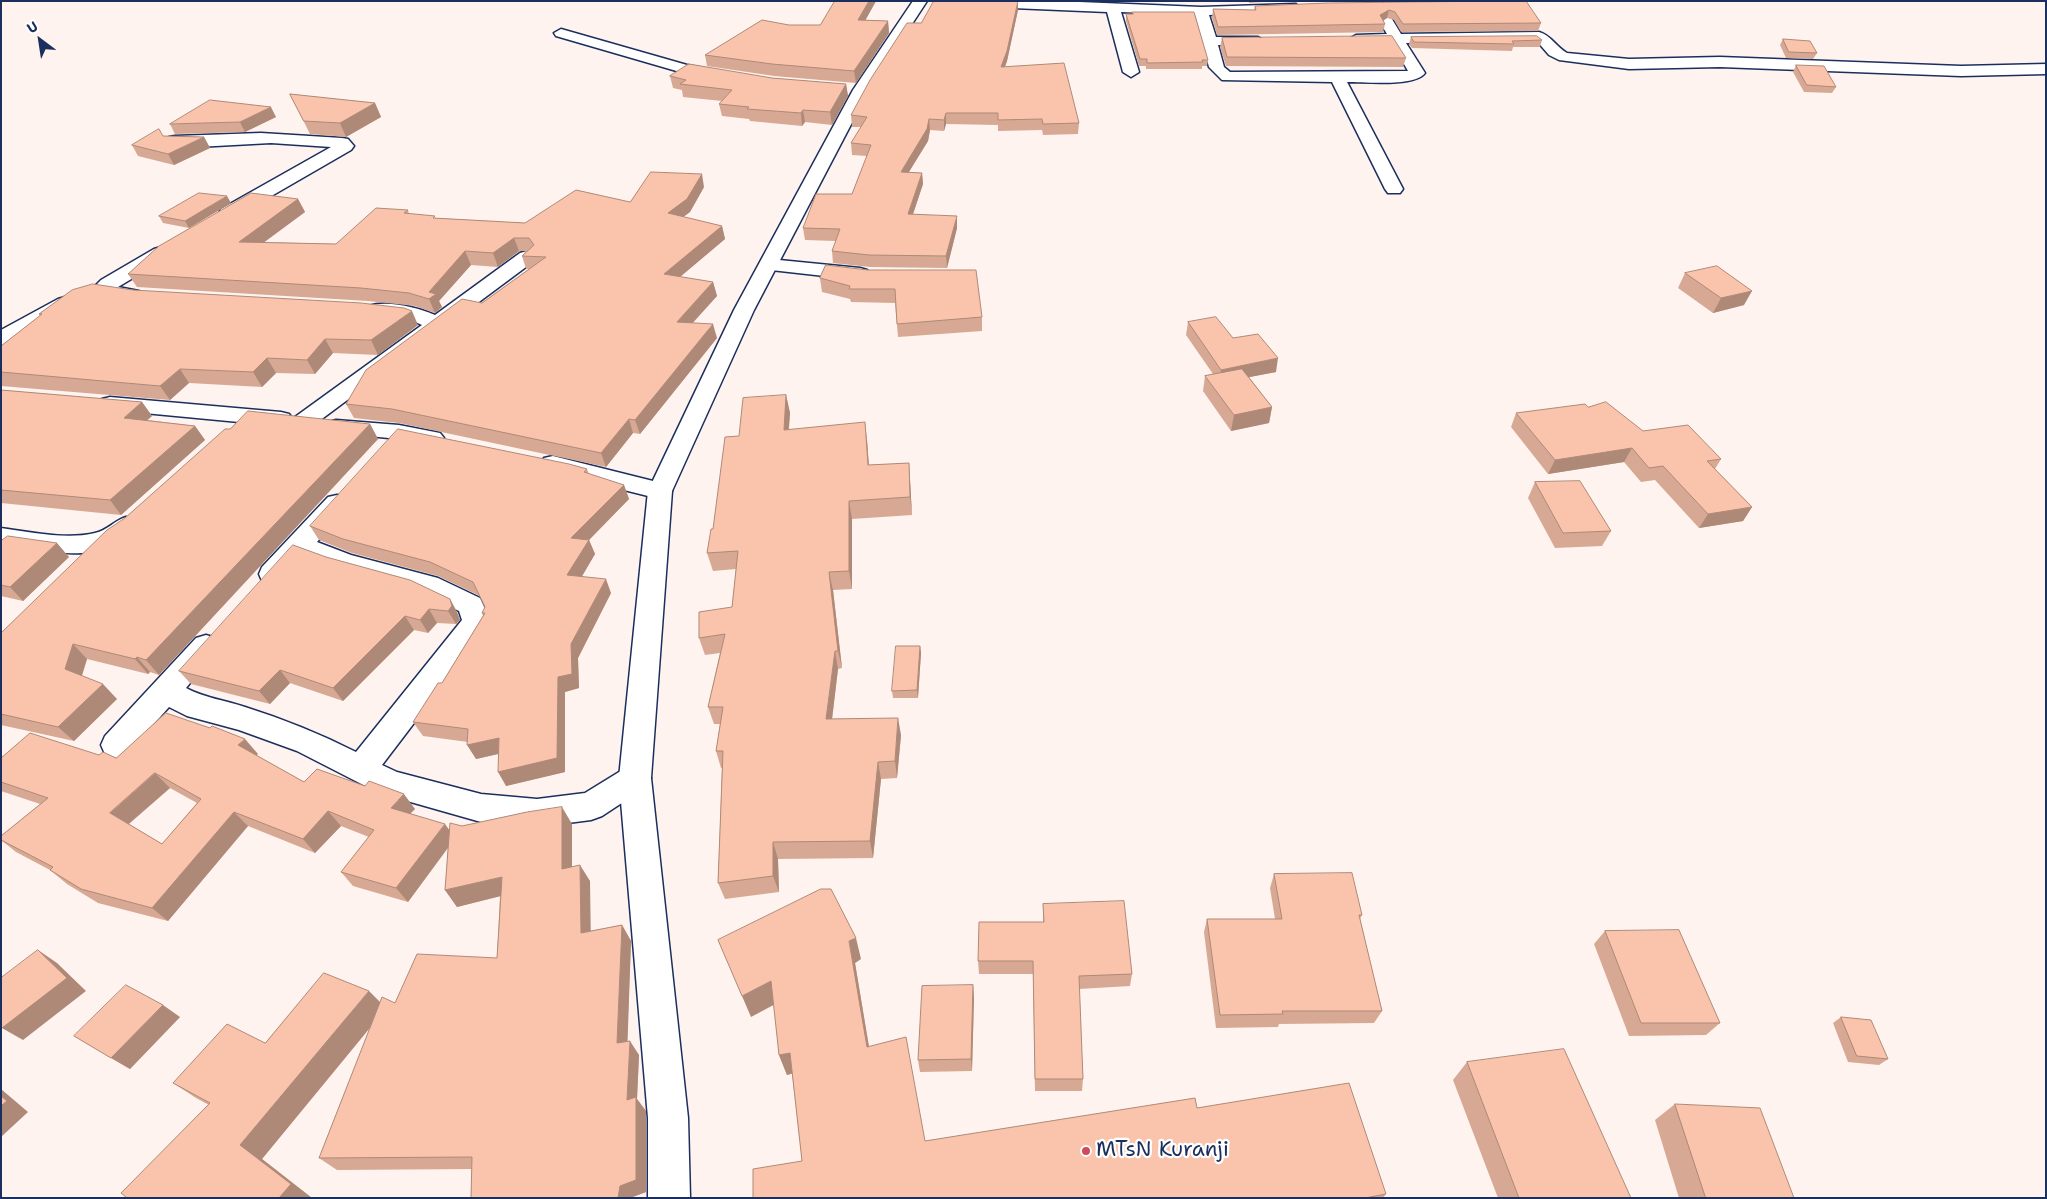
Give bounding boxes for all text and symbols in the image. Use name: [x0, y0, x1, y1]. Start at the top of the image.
north arrow: [15, 15, 65, 65]
text: U: [24, 17, 41, 37]
place label: MTsN Kuranji: [1096, 1138, 1229, 1164]
marker: MTsN Kuranji: [1080, 1145, 1092, 1157]

